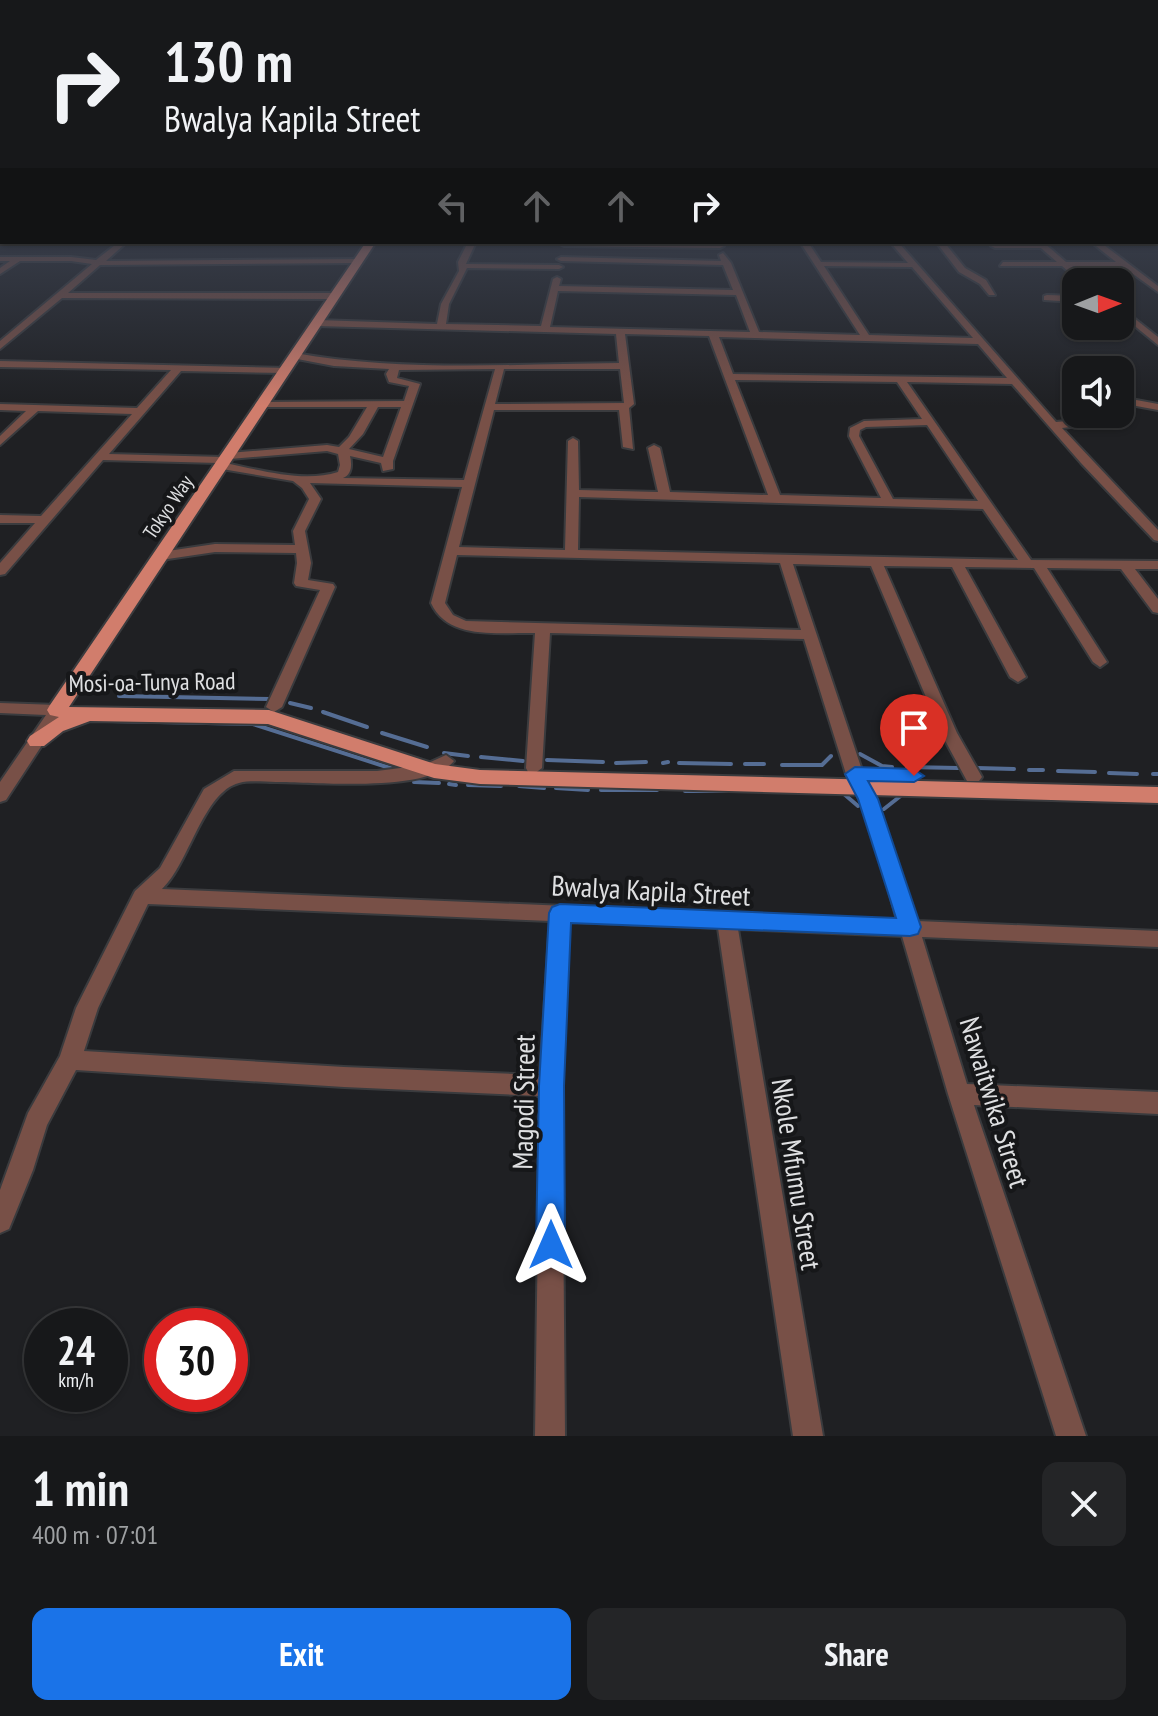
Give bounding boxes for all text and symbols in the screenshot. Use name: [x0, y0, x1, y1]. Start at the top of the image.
text: 130 m: [164, 25, 293, 97]
icon: right: [32, 32, 136, 136]
text: Bwalya Kapila Street: [164, 95, 420, 142]
icon: left: [431, 184, 475, 228]
icon: ahead: [515, 184, 559, 228]
icon: ahead: [599, 184, 643, 228]
icon: right: [683, 184, 727, 228]
north arrow: [1062, 268, 1134, 340]
map controls: [1062, 268, 1134, 428]
button: sound: [1062, 356, 1134, 428]
street label: Tokyo Way: [137, 470, 199, 544]
street label: Mosi-oa-Tunya Road: [68, 665, 236, 699]
pin: [880, 694, 948, 776]
icon: arrive: [892, 706, 936, 750]
street label: Bwalya Kapila Street: [550, 866, 752, 914]
street label: Nawaitwika Street: [952, 1012, 1039, 1192]
street label: Magodi Street: [503, 1034, 543, 1170]
street label: Nkole Mfumu Street: [764, 1076, 830, 1273]
position arrow: [509, 1203, 593, 1287]
speed limit sign: 30: [144, 1308, 248, 1412]
text: 24: [57, 1324, 95, 1376]
text: km/h: [58, 1367, 94, 1393]
text: 1 min: [32, 1457, 129, 1519]
button: close: [1042, 1462, 1126, 1546]
text: 400 m · 07:01: [32, 1518, 158, 1551]
button: Exit: [32, 1608, 571, 1700]
button: Share: [587, 1608, 1126, 1700]

